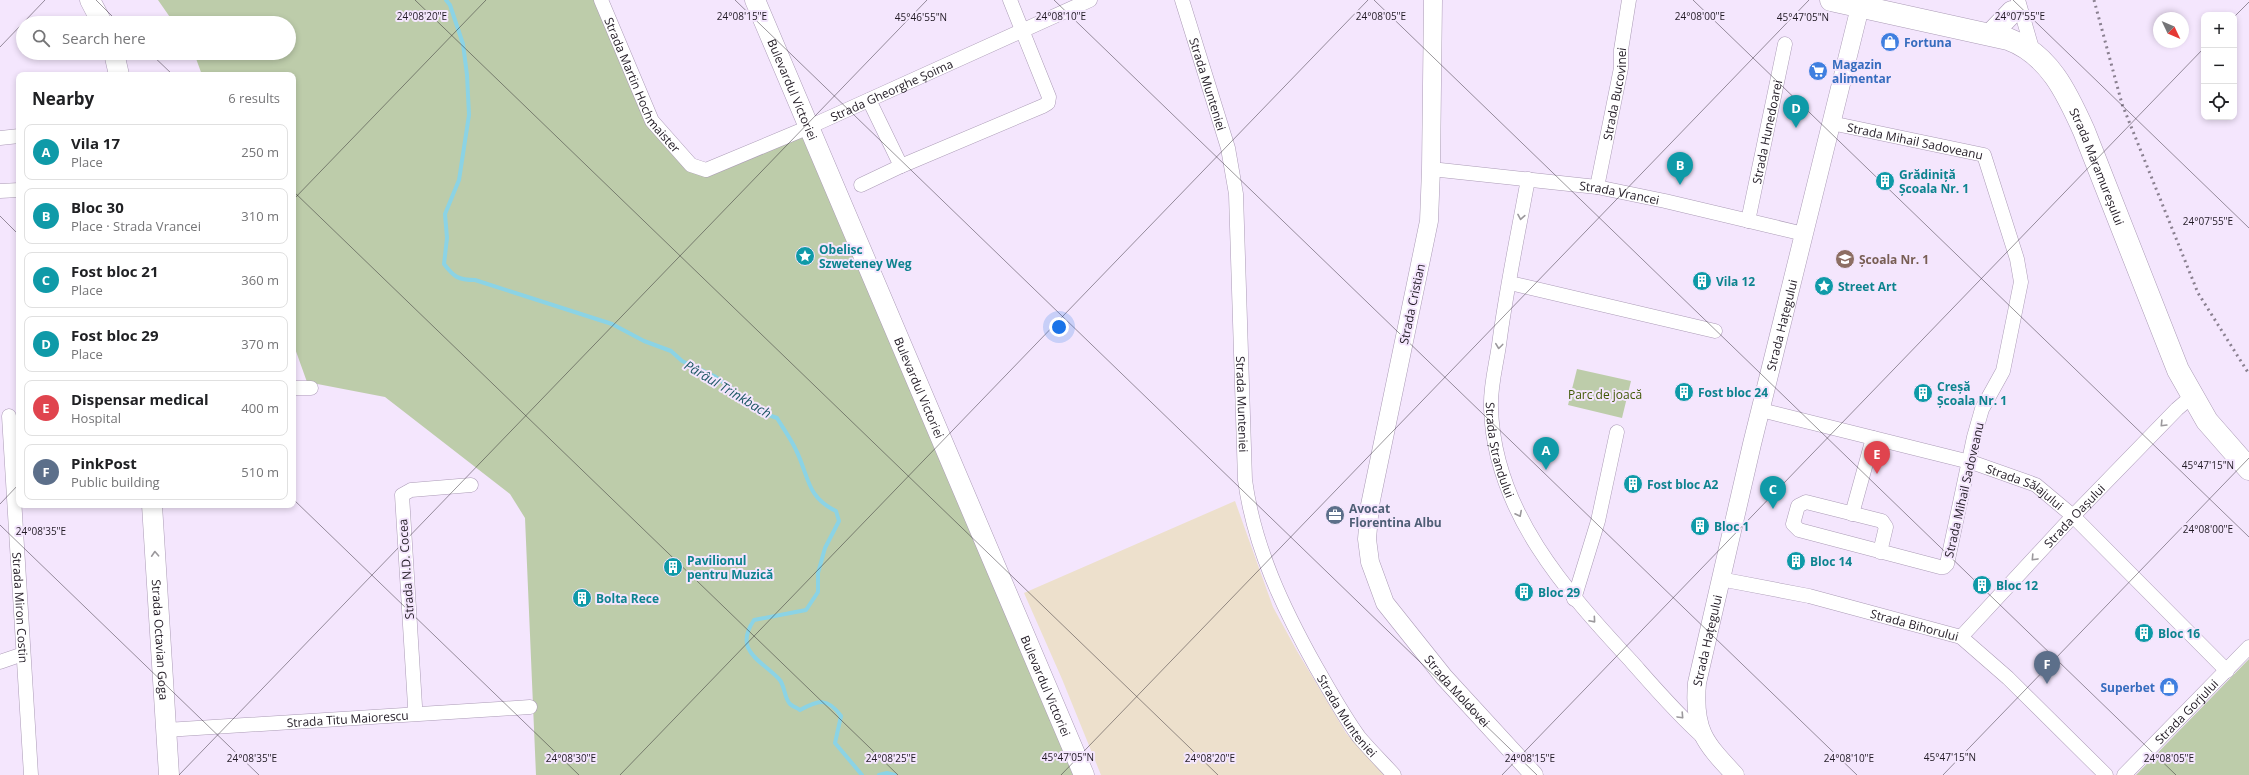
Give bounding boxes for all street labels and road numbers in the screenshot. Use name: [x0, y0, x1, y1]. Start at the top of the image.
street label: Strada Martin Hochmaister: [601, 14, 685, 156]
street label: Bulevardul Victoriei: [764, 36, 822, 143]
street label: Strada Munteniei: [1186, 36, 1231, 133]
street label: Strada Bucovinei: [1598, 46, 1630, 142]
street label: Strada Gheorghe Șoima: [827, 55, 956, 125]
street label: Strada Hunedoarei: [1747, 78, 1786, 185]
street label: Strada Maramureșului: [2066, 105, 2129, 228]
street label: Strada Mihail Sadoveanu: [1846, 118, 1985, 163]
street label: Strada Vrancei: [1579, 177, 1661, 208]
street label: Strada Cristian: [1395, 262, 1429, 346]
street label: Strada Hațegului: [1762, 278, 1801, 372]
street label: Bulevardul Victoriei: [890, 334, 949, 441]
street label: Strada Munteniei: [1233, 356, 1253, 453]
street label: Strada Ștrandului: [1482, 402, 1519, 500]
street label: Strada Mihail Sadoveanu: [1940, 421, 1988, 559]
street label: Strada Sălajului: [1984, 459, 2067, 513]
street label: Strada Oașului: [2040, 480, 2108, 551]
street label: Strada N.D. Cocea: [394, 518, 418, 620]
street label: Strada Miron Costin: [9, 552, 33, 664]
street label: Strada Octavian Goga: [148, 579, 173, 701]
street label: Strada Hațegului: [1688, 593, 1726, 688]
street label: Strada Bihorului: [1869, 604, 1961, 645]
street label: Bulevardul Victoriei: [1017, 633, 1075, 739]
street label: Strada Moldovei: [1421, 651, 1494, 730]
street label: Strada Munteniei: [1314, 671, 1381, 761]
street label: Strada Gorjului: [2151, 675, 2222, 747]
street label: Strada Titu Maiorescu: [286, 706, 409, 731]

